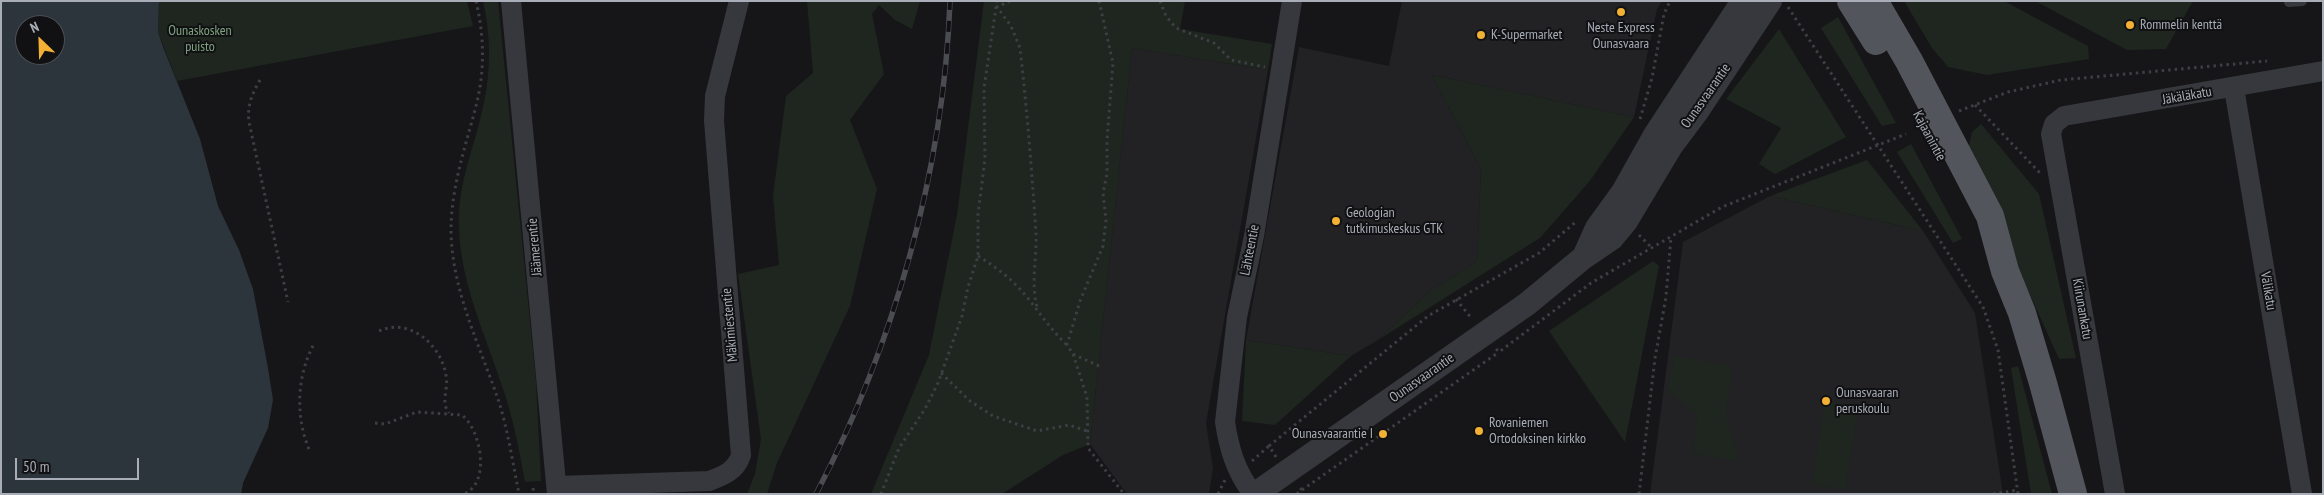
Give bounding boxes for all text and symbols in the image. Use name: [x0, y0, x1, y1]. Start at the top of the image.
marker: Neste Express Ounasvaara: [1615, 6, 1627, 18]
north arrow: [15, 15, 65, 65]
text: N: [27, 17, 41, 37]
place label: Rommelin kenttä: [2140, 17, 2222, 33]
marker: Rommelin kenttä: [2124, 19, 2136, 31]
place label: Neste Express Ounasvaara: [1587, 20, 1655, 52]
park label: Ounaskosken puisto: [168, 23, 232, 56]
place label: K-Supermarket: [1491, 27, 1562, 43]
marker: K-Supermarket: [1475, 29, 1487, 41]
street label: Ounasvaarantie: [1678, 60, 1734, 132]
street label: Jäkäläkatu: [2161, 83, 2213, 109]
street label: Kajaanintie: [1909, 108, 1949, 164]
place label: Geologian tutkimuskeskus GTK: [1346, 205, 1443, 238]
marker: Geologian tutkimuskeskus GTK: [1330, 215, 1342, 227]
street label: Jäämerentie: [524, 217, 546, 277]
street label: Lähteentie: [1237, 223, 1263, 277]
street label: Välikatu: [2256, 270, 2280, 312]
street label: Kiirunankatu: [2068, 277, 2096, 341]
street label: Mäkimiestentie: [718, 287, 742, 363]
street label: Ounasvaarantie: [1386, 350, 1458, 406]
place label: Ounasvaaran peruskoulu: [1836, 385, 1898, 418]
marker: Ounasvaaran peruskoulu: [1820, 395, 1832, 407]
place label: Rovaniemen Ortodoksinen kirkko: [1489, 415, 1586, 448]
marker: Rovaniemen Ortodoksinen kirkko: [1473, 425, 1485, 437]
place label: Ounasvaarantie I: [1292, 426, 1373, 442]
marker: Ounasvaarantie I: [1377, 428, 1389, 440]
scale bar: [18, 448, 141, 480]
text: 50 m: [23, 457, 49, 476]

